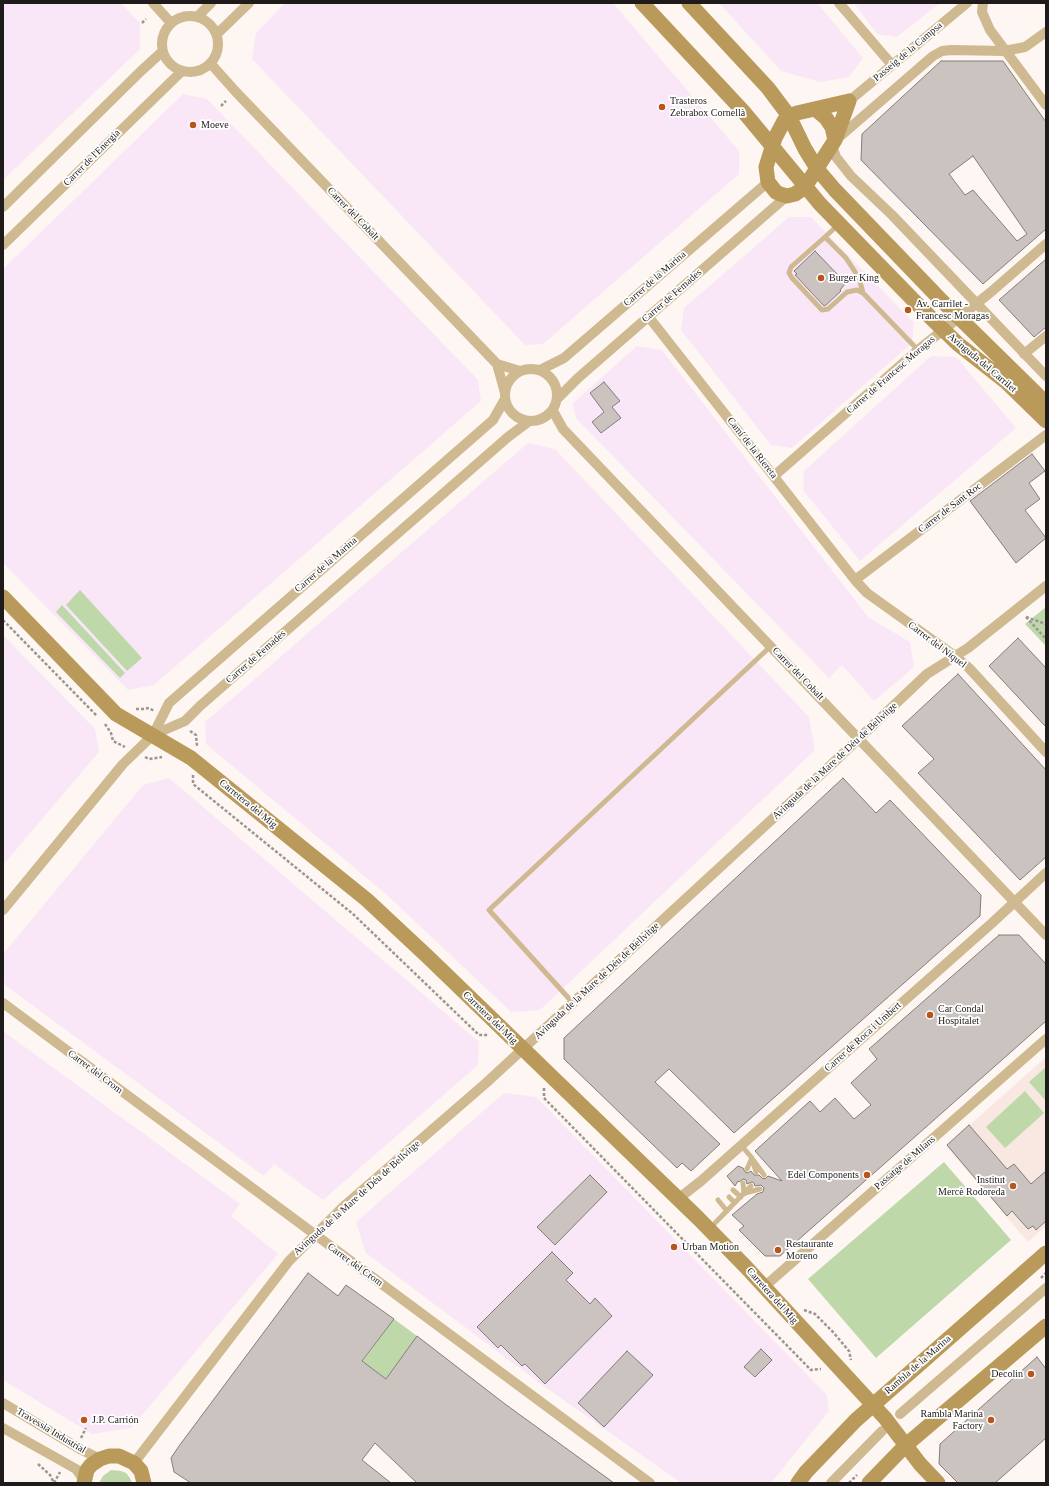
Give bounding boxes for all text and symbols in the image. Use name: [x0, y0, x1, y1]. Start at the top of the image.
street label: Passeig de la Campsa: [871, 20, 945, 84]
place label: Trasteros Zebrabox Cornellà: [670, 95, 745, 118]
marker: Trasteros Zebrabox Cornellà: [657, 102, 667, 112]
place label: Moeve: [201, 119, 229, 131]
marker: Moeve: [188, 120, 198, 130]
street label: Carrer de l'Energia: [61, 127, 123, 189]
street label: Carrer del Cobalt: [325, 185, 381, 243]
street label: Carrer de la Marina: [621, 249, 689, 309]
street label: Carrer de Femades: [640, 267, 704, 325]
place label: Burger King: [829, 272, 879, 284]
marker: Burger King: [816, 273, 826, 283]
place label: Av. Carrilet - Francesc Moragas: [916, 298, 989, 322]
marker: Av. Carrilet - Francesc Moragas: [903, 305, 913, 315]
street label: Avinguda del Carrilet: [945, 331, 1019, 395]
street label: Carrer de Francesc Moragas: [844, 333, 938, 417]
street label: Camí de la Riereta: [724, 415, 780, 481]
street label: Carrer de Sant Roc: [916, 480, 984, 536]
street label: Carrer de la Marina: [292, 535, 360, 595]
street label: Carrer del Níquel: [905, 619, 969, 671]
street label: Carrer de Femades: [224, 628, 288, 686]
street label: Carrer del Cobalt: [770, 645, 826, 703]
street label: Avinguda de la Mare de Déu de Bellvitge: [770, 700, 900, 822]
street label: Carretera del Mig: [217, 777, 279, 831]
street label: Avinguda de la Mare de Déu de Bellvitge: [532, 920, 662, 1042]
street label: Carretera del Mig: [460, 989, 520, 1047]
street label: Carrer de Roca i Umbert: [822, 999, 904, 1075]
place label: Car Condal Hospitalet: [938, 1003, 984, 1026]
marker: Car Condal Hospitalet: [925, 1010, 935, 1020]
street label: Carrer del Crom: [65, 1047, 125, 1097]
street label: Passatge de Milans: [872, 1133, 938, 1193]
street label: Avinguda de la Mare de Déu de Bellvitge: [291, 1138, 423, 1258]
place label: Edel Components: [788, 1169, 859, 1181]
marker: Edel Components: [862, 1170, 872, 1180]
place label: Institut Mercè Rodoreda: [938, 1174, 1005, 1198]
marker: Institut Mercè Rodoreda: [1008, 1181, 1018, 1191]
place label: Restaurante Moreno: [786, 1238, 833, 1262]
street label: Carrer del Crom: [325, 1241, 385, 1289]
place label: Urban Motion: [682, 1241, 739, 1253]
marker: Urban Motion: [669, 1242, 679, 1252]
marker: Restaurante Moreno: [773, 1245, 783, 1255]
street label: Carretera del Mig: [744, 1266, 800, 1326]
street label: Rambla de la Marina: [882, 1333, 954, 1397]
place label: Decolin: [991, 1368, 1023, 1380]
marker: Decolin: [1026, 1369, 1036, 1379]
street label: Travessia Industrial: [14, 1406, 88, 1456]
place label: Rambla Marina Factory: [921, 1408, 983, 1432]
place label: J.P. Carrión: [92, 1414, 138, 1426]
marker: J.P. Carrión: [79, 1415, 89, 1425]
marker: Rambla Marina Factory: [986, 1415, 996, 1425]

